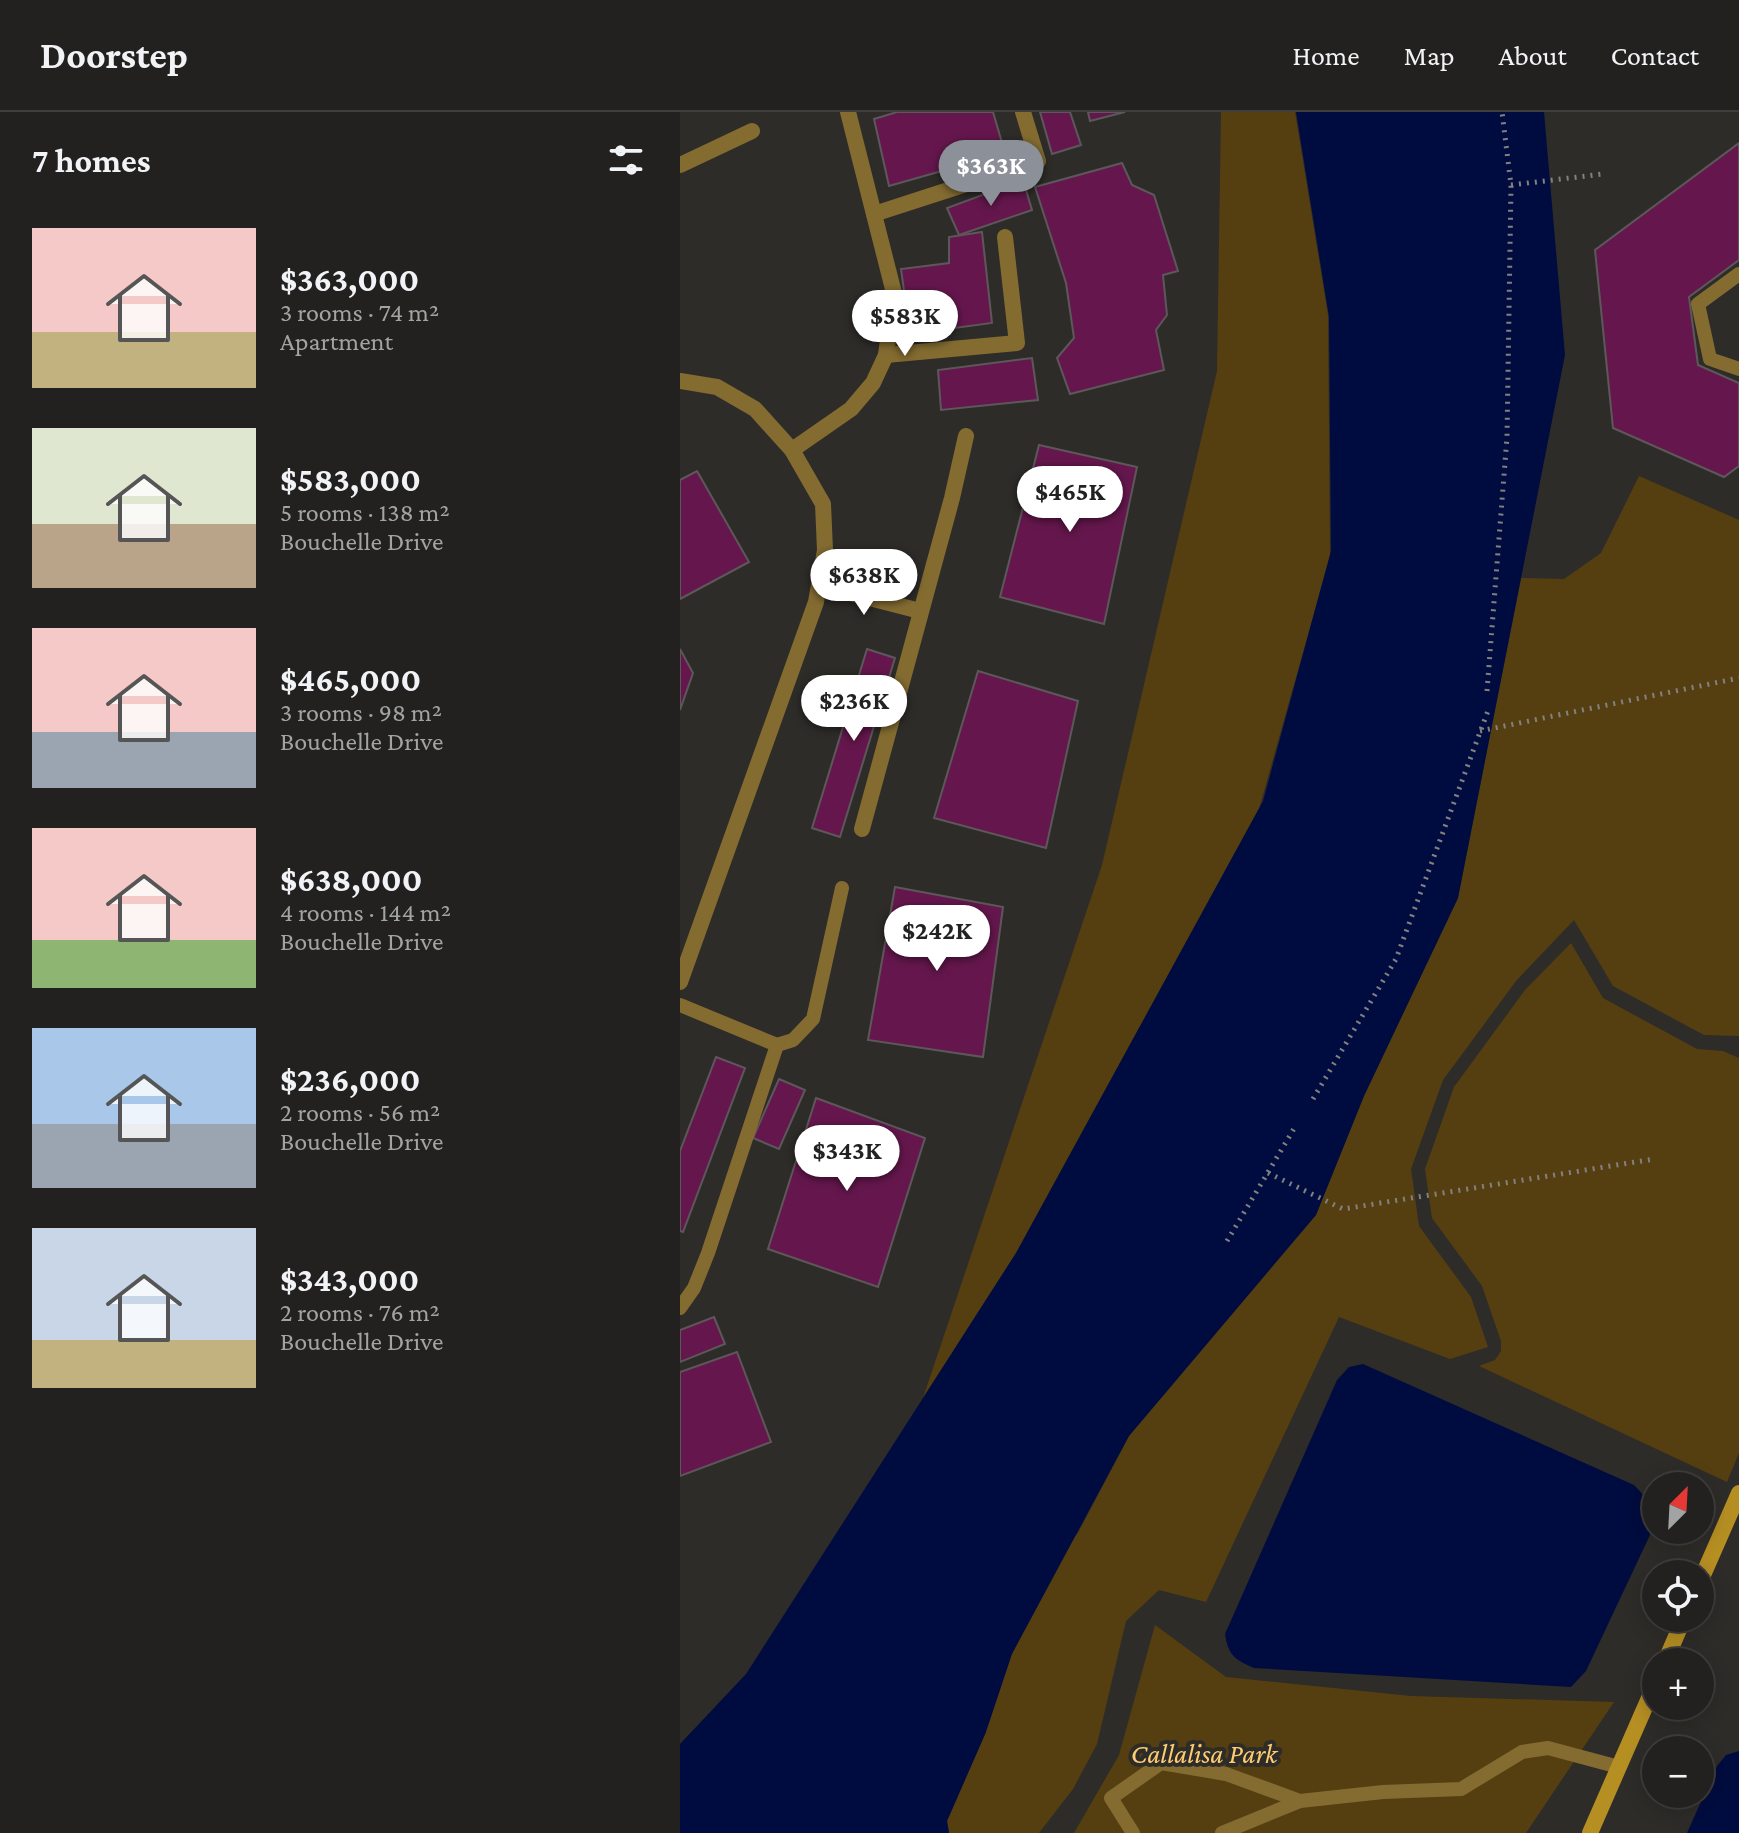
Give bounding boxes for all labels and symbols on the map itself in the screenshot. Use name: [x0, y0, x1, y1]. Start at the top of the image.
pin: $363K: [935, 140, 1047, 208]
pin: $583K: [849, 290, 961, 358]
pin: $465K: [1014, 466, 1126, 534]
pin: $638K: [808, 549, 920, 617]
pin: $236K: [798, 675, 910, 743]
pin: $242K: [881, 905, 993, 973]
pin: $343K: [791, 1125, 903, 1193]
north arrow: [1642, 1472, 1714, 1544]
park label: Callalisa Park: [1131, 1738, 1279, 1769]

